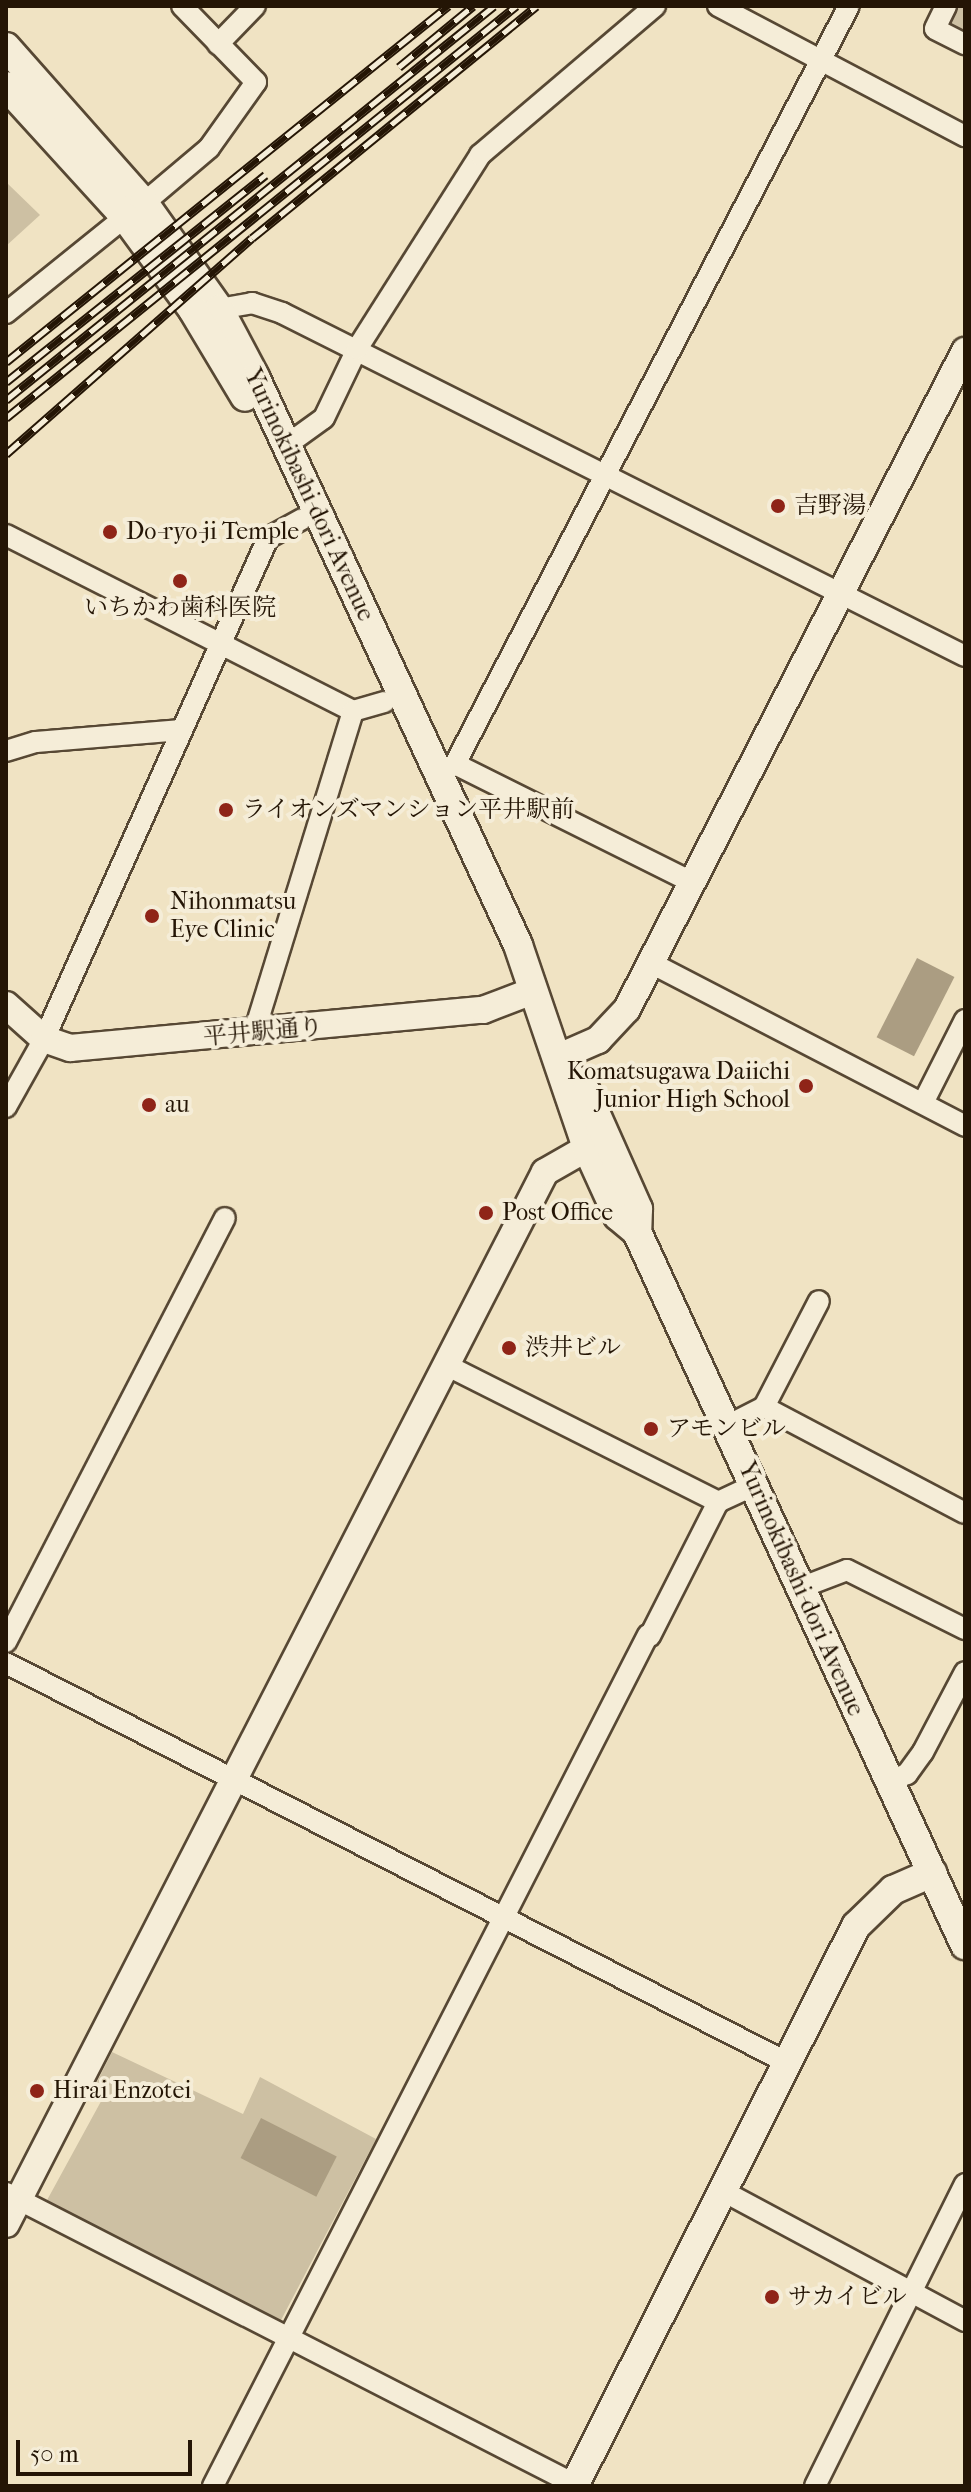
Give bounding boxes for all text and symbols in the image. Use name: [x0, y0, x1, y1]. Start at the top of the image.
street label: Yurinokibashi-dori Avenue: [238, 364, 380, 626]
place label: 吉野湯: [794, 492, 866, 520]
marker: 吉野湯: [769, 497, 787, 515]
place label: Do-ryo-ji Temple: [126, 518, 299, 546]
marker: Do-ryo-ji Temple: [101, 523, 119, 541]
marker: いちかわ歯科医院: [171, 572, 189, 590]
place label: いちかわ歯科医院: [84, 594, 276, 622]
place label: ライオンズマンション平井駅前: [242, 796, 578, 824]
marker: ライオンズマンション平井駅前: [217, 801, 235, 819]
place label: Nihonmatsu Eye Clinic: [170, 888, 296, 944]
marker: Nihonmatsu Eye Clinic: [141, 905, 163, 927]
street label: 平井駅通り: [202, 1012, 324, 1052]
place label: Komatsugawa Daiichi Junior High School: [567, 1058, 790, 1114]
marker: Komatsugawa Daiichi Junior High School: [797, 1077, 815, 1095]
place label: au: [165, 1091, 190, 1119]
marker: au: [140, 1096, 158, 1114]
place label: Post Office: [502, 1199, 613, 1227]
marker: Post Office: [477, 1204, 495, 1222]
place label: 渋井ビル: [525, 1334, 621, 1362]
marker: 渋井ビル: [500, 1339, 518, 1357]
place label: アモンビル: [667, 1415, 787, 1443]
marker: アモンビル: [642, 1420, 660, 1438]
street label: Yurinokibashi-dori Avenue: [732, 1458, 870, 1720]
place label: Hirai Enzotei: [53, 2077, 191, 2105]
marker: Hirai Enzotei: [28, 2082, 46, 2100]
place label: サカイビル: [788, 2283, 908, 2311]
marker: サカイビル: [763, 2288, 781, 2306]
scale bar: [20, 2424, 196, 2474]
text: 50 m: [30, 2440, 79, 2468]

